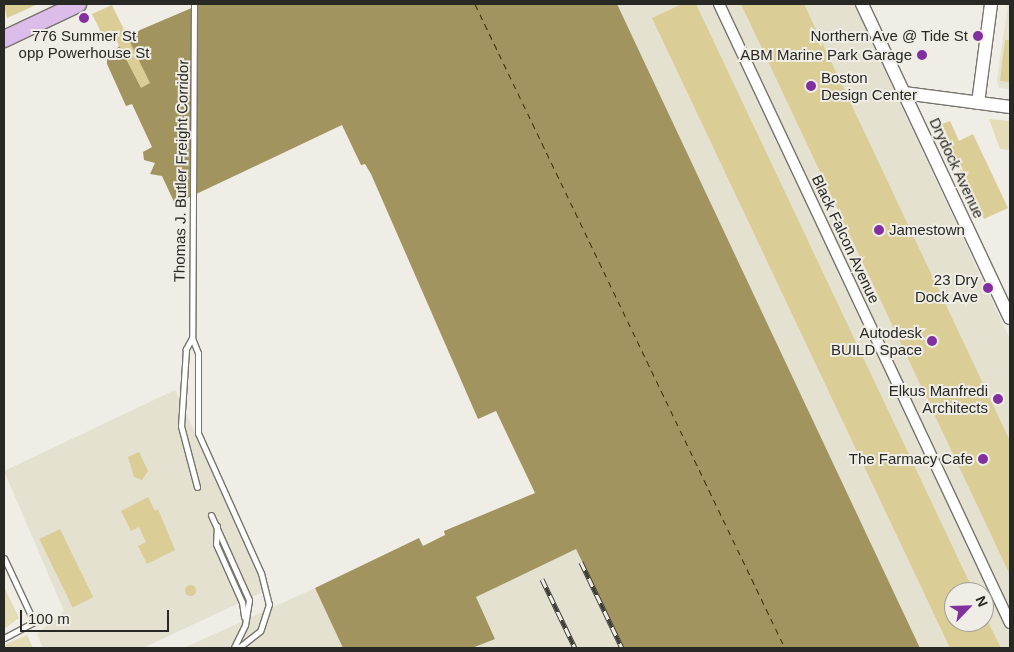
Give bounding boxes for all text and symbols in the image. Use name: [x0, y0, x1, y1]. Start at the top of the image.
marker: 776 Summer St opp Powerhouse St: [78, 12, 90, 24]
place label: 776 Summer St opp Powerhouse St: [19, 26, 149, 61]
place label: Northern Ave @ Tide St: [809, 27, 968, 45]
marker: Northern Ave @ Tide St: [972, 30, 984, 42]
place label: ABM Marine Park Garage: [740, 46, 912, 64]
marker: ABM Marine Park Garage: [916, 49, 928, 61]
street label: Thomas J. Butler Freight Corridor: [170, 60, 192, 282]
place label: Boston Design Center: [821, 68, 917, 103]
marker: Boston Design Center: [805, 80, 817, 92]
street label: Drydock Avenue: [926, 114, 988, 222]
street label: Black Falcon Avenue: [808, 171, 884, 307]
place label: Jamestown: [889, 221, 965, 239]
marker: Jamestown: [873, 224, 885, 236]
place label: 23 Dry Dock Ave: [914, 270, 978, 305]
marker: 23 Dry Dock Ave: [982, 282, 994, 294]
place label: Autodesk BUILD Space: [831, 323, 922, 358]
marker: Autodesk BUILD Space: [926, 335, 938, 347]
place label: Elkus Manfredi Architects: [889, 381, 988, 416]
marker: Elkus Manfredi Architects: [992, 393, 1004, 405]
place label: The Farmacy Cafe: [849, 450, 973, 468]
marker: The Farmacy Cafe: [977, 453, 989, 465]
north arrow: [944, 582, 994, 632]
text: N: [972, 593, 991, 609]
scale bar: [22, 600, 171, 632]
text: 100 m: [28, 610, 70, 627]

